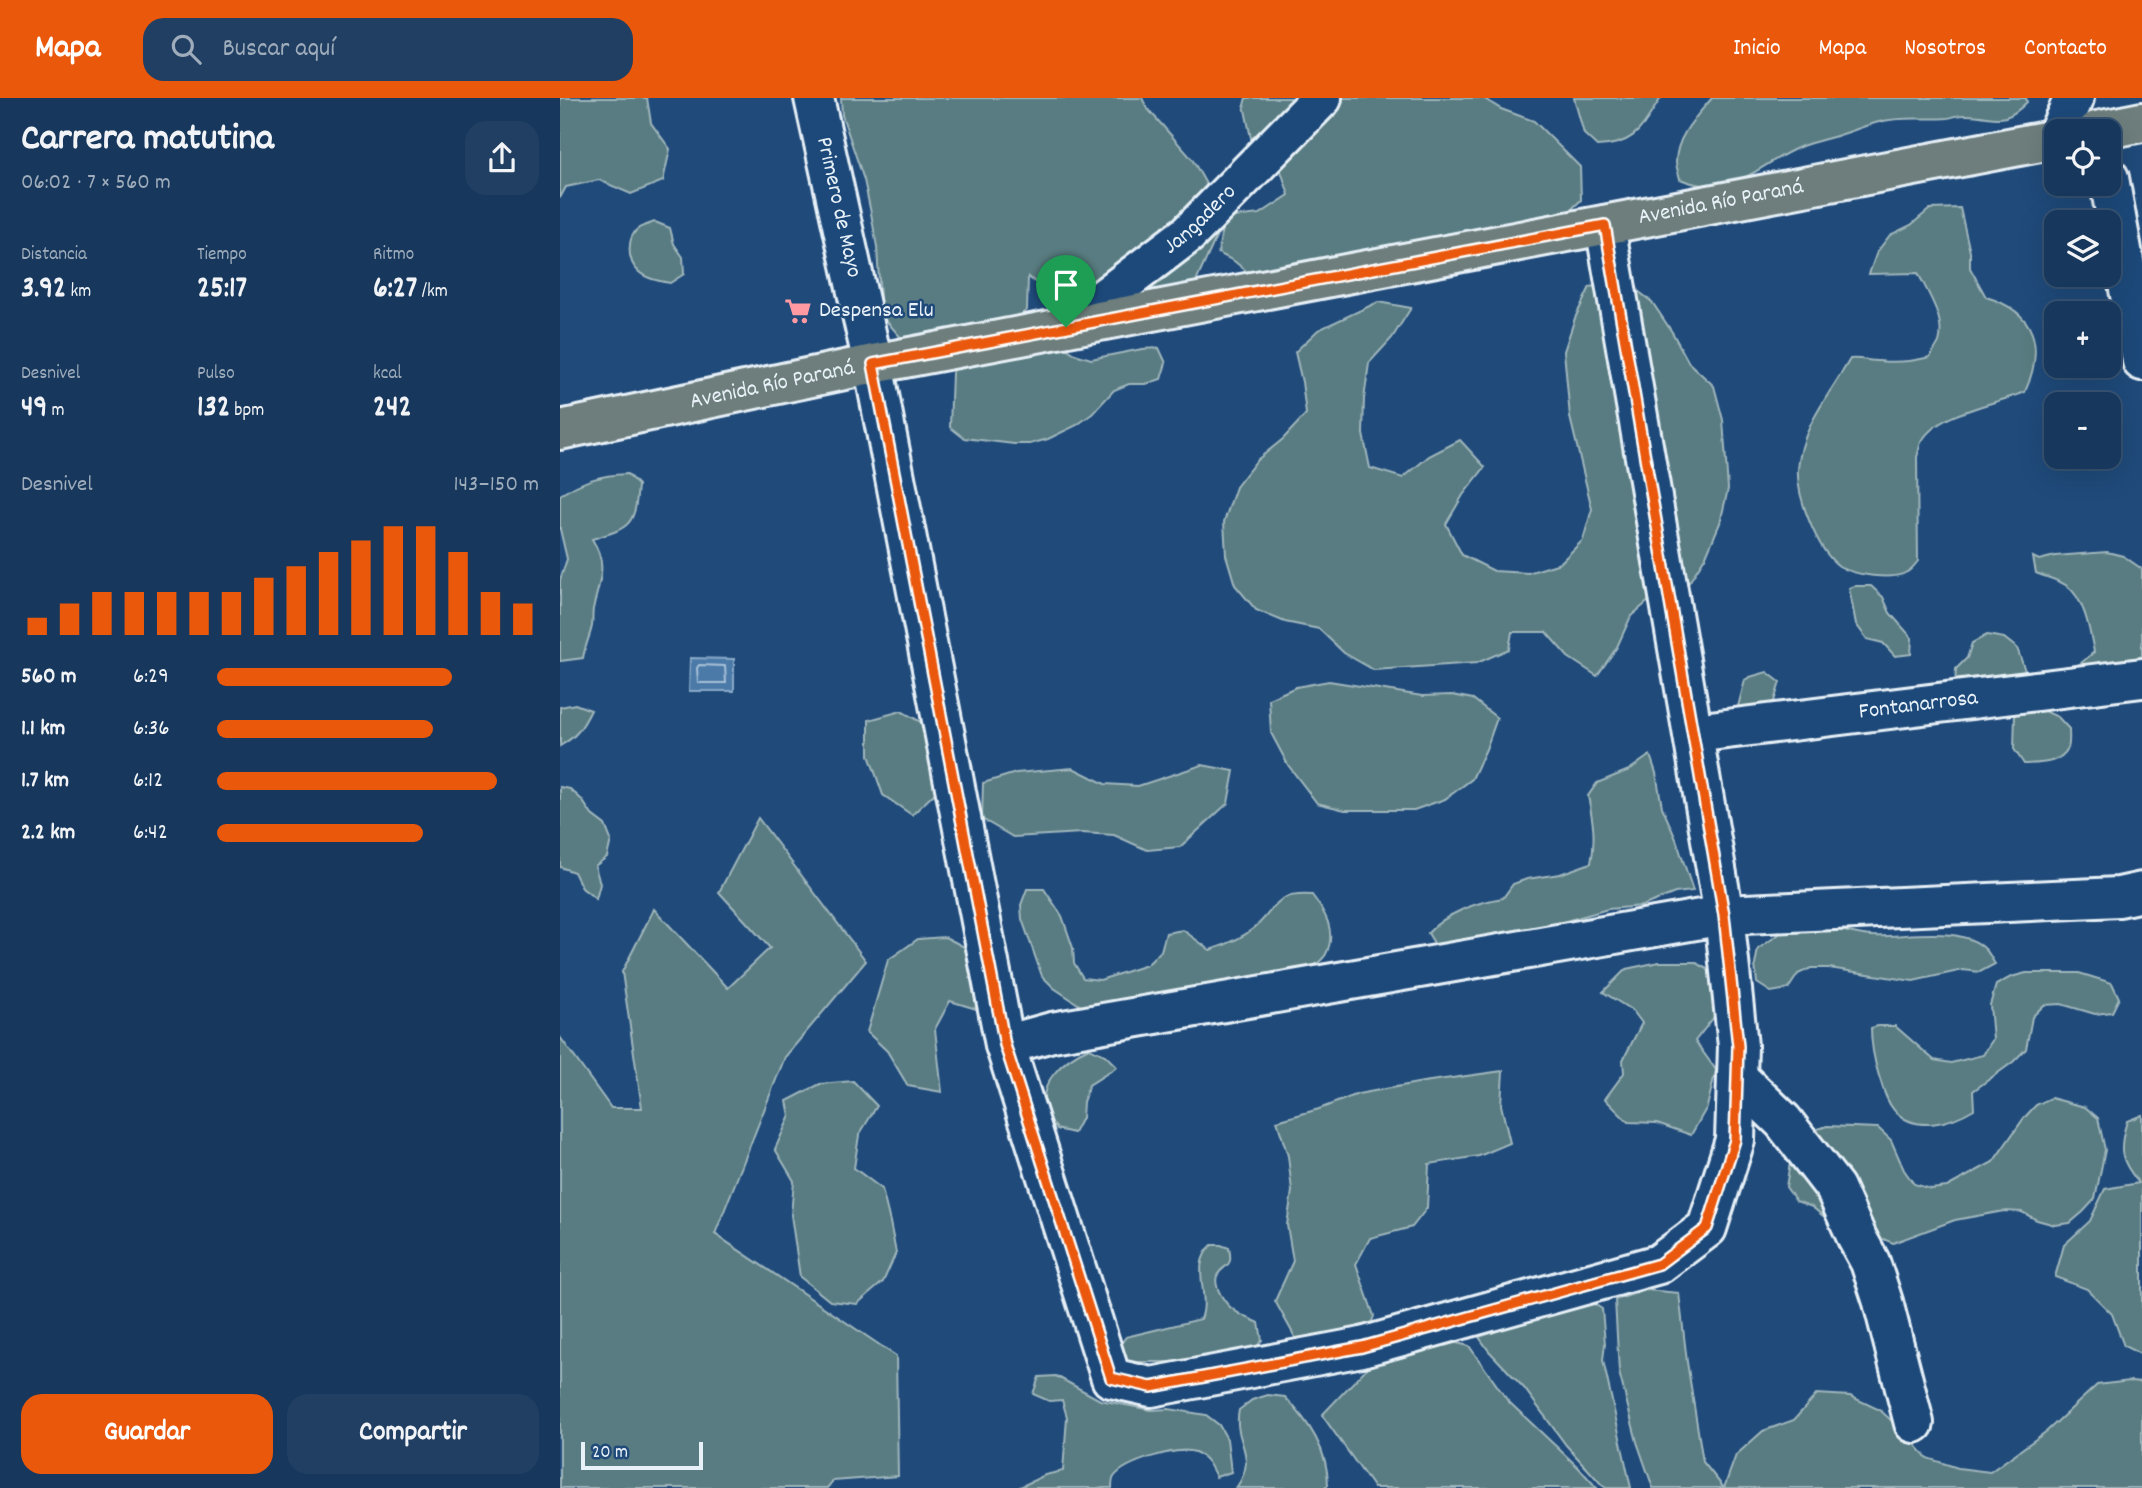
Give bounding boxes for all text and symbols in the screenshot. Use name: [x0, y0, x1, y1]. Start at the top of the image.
search box: [143, 18, 633, 81]
text: Mapa: [35, 26, 101, 73]
icon: search: [167, 30, 205, 68]
text: Buscar aquí: [223, 31, 335, 68]
text: Inicio: [1733, 32, 1781, 66]
text: Mapa: [1819, 32, 1866, 66]
text: Nosotros: [1904, 32, 1986, 66]
text: Contacto: [2024, 32, 2107, 66]
text: Carrera matutina: [21, 113, 274, 168]
map controls: [2044, 119, 2121, 469]
button: locate: [2044, 119, 2121, 196]
button: share: [465, 121, 539, 195]
street label: Primero de Mayo: [807, 134, 870, 281]
text: 06:02 · 7 × 560 m: [21, 167, 171, 200]
street label: Avenida Río Paraná: [1635, 171, 1807, 235]
street label: Jangadero: [1157, 177, 1245, 263]
button: layers: [2044, 210, 2121, 287]
text: Distancia: [21, 242, 87, 269]
text: Tiempo: [197, 242, 247, 269]
text: Ritmo: [373, 242, 414, 269]
pin: [1036, 255, 1096, 327]
icon: arrive: [1047, 266, 1085, 304]
text: 3.92: [21, 269, 66, 312]
text: 25:17: [197, 269, 247, 312]
text: 6:27: [373, 269, 417, 312]
text: km: [66, 279, 91, 306]
text: /km: [417, 279, 448, 306]
place label: Despensa Elu: [819, 295, 934, 328]
supermarket icon: Despensa Elu: [783, 296, 813, 326]
button: +: [2044, 301, 2121, 378]
street label: Avenida Río Paraná: [687, 352, 858, 419]
text: Desnivel: [21, 361, 80, 388]
text: Pulso: [197, 361, 235, 388]
text: kcal: [373, 361, 402, 388]
text: 49: [21, 388, 47, 431]
text: 132: [197, 388, 230, 431]
text: 242: [373, 388, 412, 431]
button: −: [2044, 392, 2121, 469]
text: m: [47, 398, 65, 425]
text: bpm: [230, 398, 264, 425]
text: Desnivel: [21, 469, 93, 502]
text: 143–150 m: [454, 469, 539, 502]
text: 560 m: [21, 661, 77, 694]
text: 6:29: [133, 661, 169, 694]
street label: Fontanarrosa: [1857, 682, 1981, 729]
text: 1.1 km: [21, 713, 65, 746]
text: 6:36: [133, 713, 170, 746]
text: 1.7 km: [21, 765, 69, 798]
text: 6:12: [133, 765, 163, 798]
text: 2.2 km: [21, 817, 75, 850]
text: 6:42: [133, 817, 168, 850]
button: Guardar: [21, 1394, 273, 1474]
button: Compartir: [287, 1394, 539, 1474]
scale bar: [581, 1439, 704, 1471]
text: 20 m: [592, 1440, 628, 1467]

